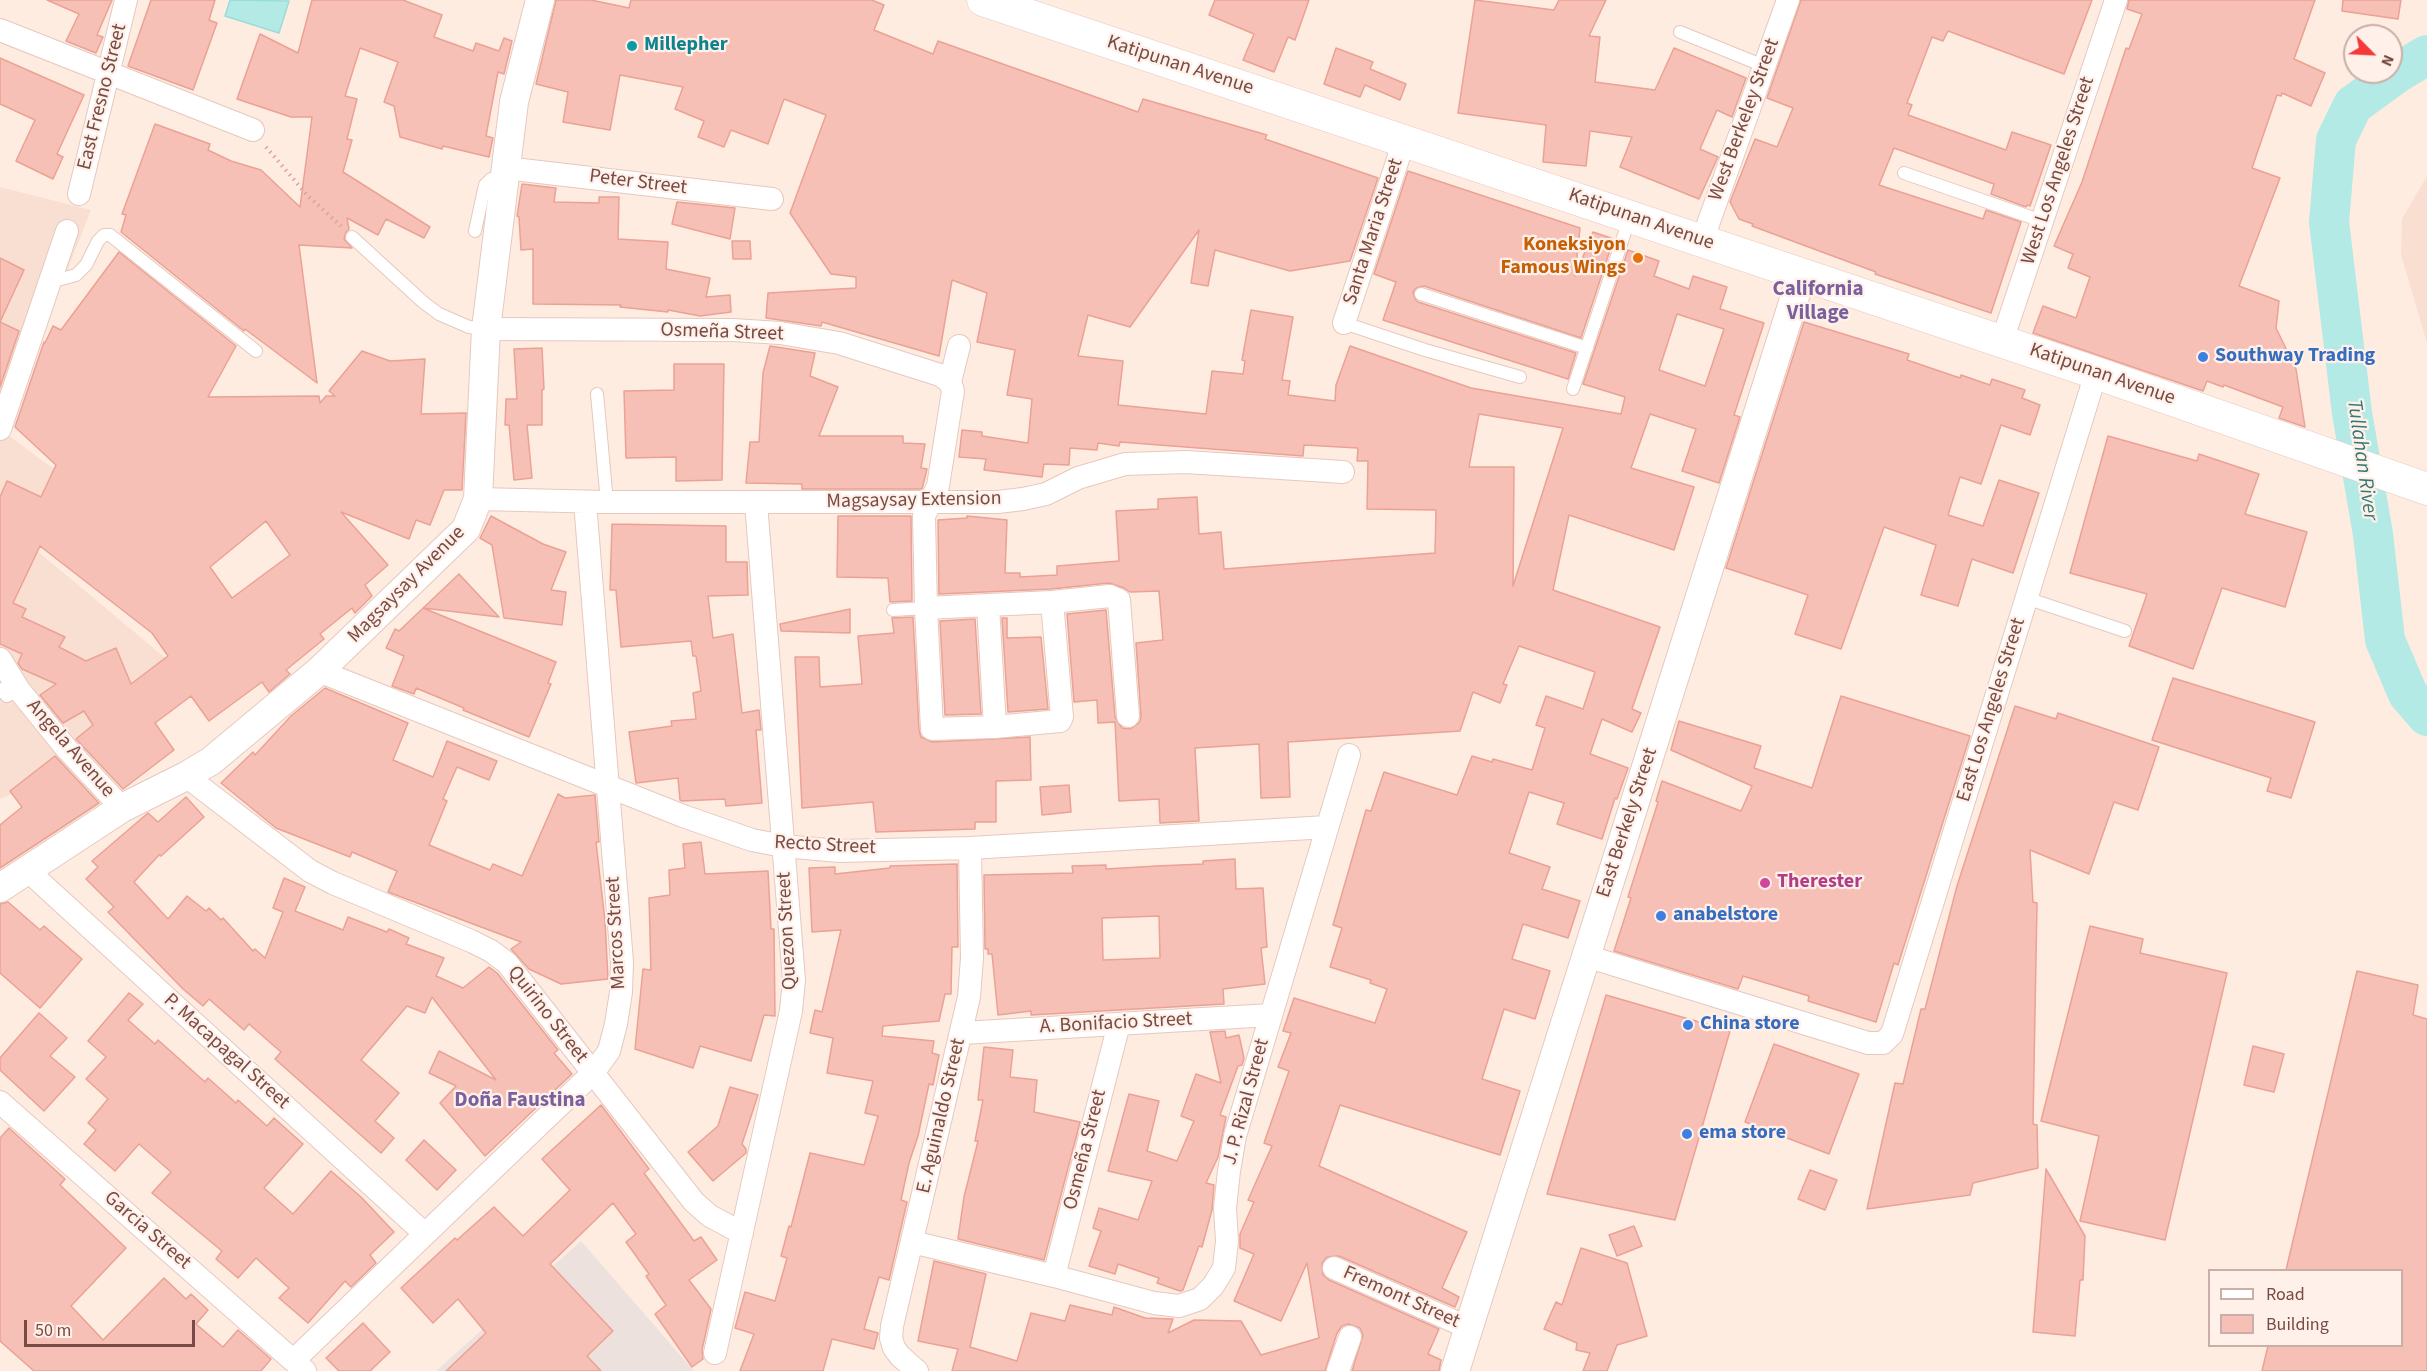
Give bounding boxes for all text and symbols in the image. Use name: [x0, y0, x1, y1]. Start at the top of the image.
street label: East Fresno Street: [73, 21, 133, 173]
north arrow: [2343, 24, 2403, 84]
street label: Katipunan Avenue: [1104, 31, 1256, 101]
place label: Millepher: [644, 34, 728, 58]
street label: West Berkeley Street: [1704, 36, 1786, 204]
marker: Millepher: [625, 39, 639, 53]
text: N: [2375, 51, 2400, 70]
street label: West Los Angeles Street: [2017, 74, 2101, 268]
street label: Santa Maria Street: [1339, 156, 1409, 308]
street label: Peter Street: [588, 165, 688, 201]
street label: Katipunan Avenue: [1565, 184, 1717, 256]
place label: Koneksiyon Famous Wings: [1501, 234, 1626, 281]
marker: Koneksiyon Famous Wings: [1631, 251, 1645, 265]
district label: California Village: [1773, 277, 1863, 327]
street label: Osmeña Street: [660, 319, 784, 347]
street label: Katipunan Avenue: [2026, 339, 2178, 411]
place label: Southway Trading: [2215, 345, 2375, 369]
marker: Southway Trading: [2196, 350, 2210, 364]
water label: Tullahan River: [2340, 398, 2382, 522]
street label: Magsaysay Extension: [826, 487, 1002, 515]
street label: Magsaysay Avenue: [343, 521, 471, 649]
street label: East Los Angeles Street: [1953, 615, 2031, 805]
street label: Angela Avenue: [21, 695, 119, 803]
street label: East Berkely Street: [1592, 745, 1664, 901]
street label: Recto Street: [774, 831, 876, 861]
street label: Quezon Street: [773, 871, 803, 991]
place label: Therester: [1777, 871, 1862, 895]
street label: Marcos Street: [602, 876, 632, 990]
marker: Therester: [1758, 876, 1772, 890]
place label: anabelstore: [1673, 904, 1778, 928]
marker: anabelstore: [1654, 909, 1668, 923]
street label: Quirino Street: [502, 962, 592, 1068]
street label: P. Macapagal Street: [158, 989, 294, 1115]
street label: A. Bonifacio Street: [1039, 1008, 1193, 1040]
place label: China store: [1700, 1013, 1800, 1037]
marker: China store: [1681, 1018, 1695, 1032]
street label: E. Aguinaldo Street: [912, 1036, 972, 1196]
street label: J. P. Rizal Street: [1219, 1036, 1275, 1168]
street label: Osmeña Street: [1059, 1087, 1113, 1213]
district label: Doña Faustina: [454, 1088, 586, 1114]
place label: ema store: [1699, 1122, 1786, 1146]
marker: ema store: [1680, 1127, 1694, 1141]
street label: Garcia Street: [99, 1187, 195, 1275]
street label: Fremont Street: [1339, 1262, 1463, 1334]
legend: [2208, 1269, 2403, 1347]
text: Road: [2266, 1282, 2305, 1307]
scale bar: [27, 1308, 198, 1346]
text: Building: [2266, 1312, 2329, 1337]
text: 50 m: [35, 1318, 71, 1343]

